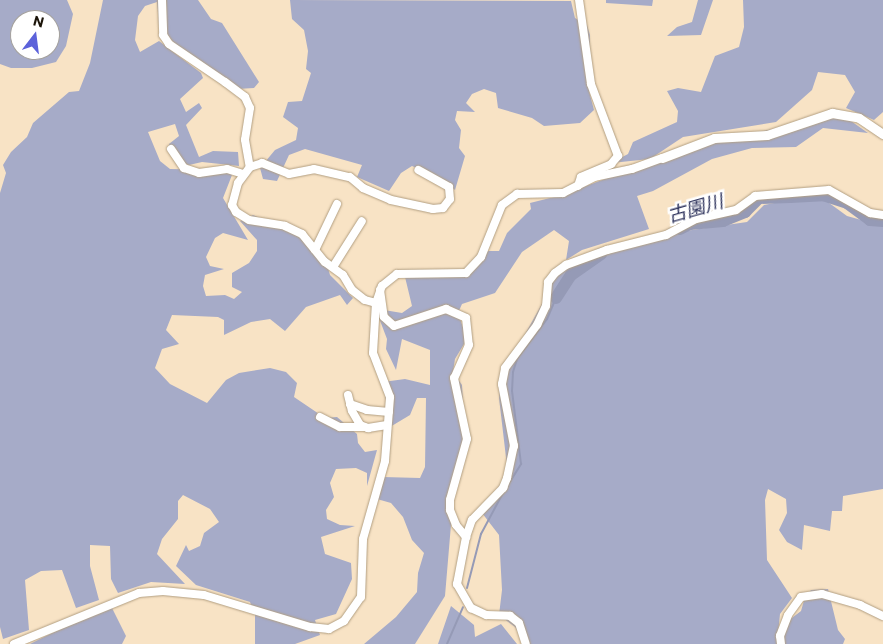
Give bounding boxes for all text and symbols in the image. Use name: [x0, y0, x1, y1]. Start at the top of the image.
north arrow: [10, 10, 60, 60]
text: N: [31, 11, 46, 31]
water label: 古園川: [664, 189, 726, 227]

